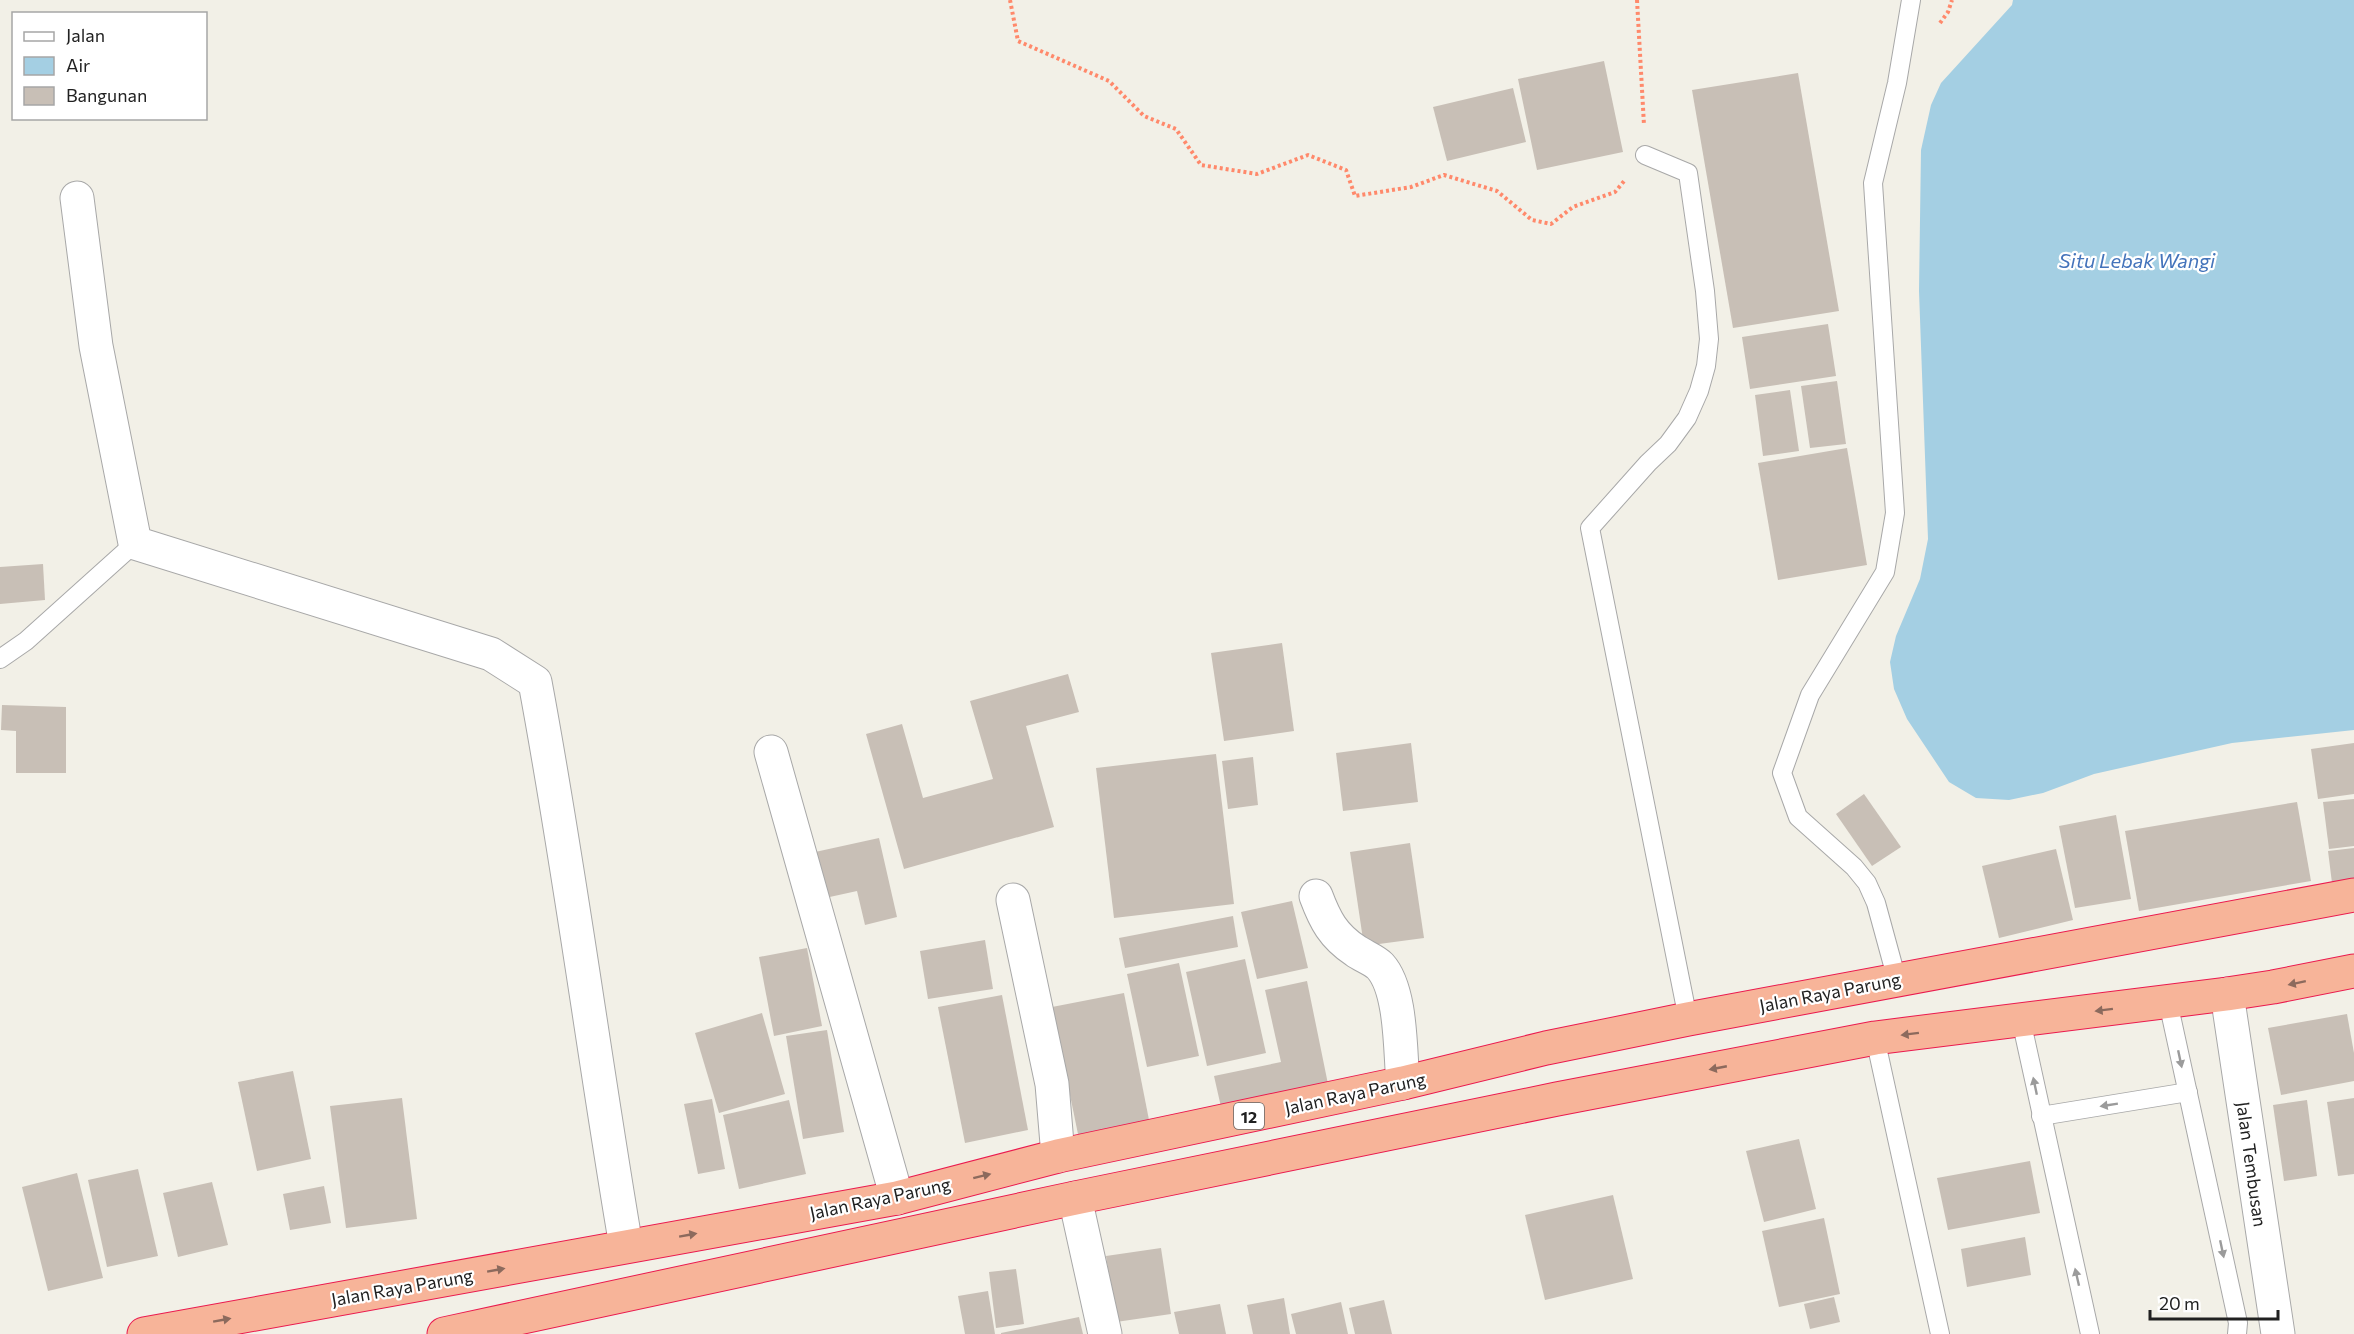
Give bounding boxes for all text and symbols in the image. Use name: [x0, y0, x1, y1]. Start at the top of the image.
legend: [12, 12, 207, 120]
text: Jalan: [66, 24, 105, 46]
text: Air: [66, 54, 90, 76]
text: Bangunan: [66, 84, 147, 106]
water label: Situ Lebak Wangi: [2059, 248, 2216, 272]
street label: Jalan Raya Parung: [1757, 967, 1903, 1017]
one-way arrow: [2287, 978, 2306, 988]
one-way arrow: [2094, 1005, 2113, 1014]
one-way arrow: [1901, 1029, 1920, 1038]
one-way arrow: [2176, 1050, 2185, 1069]
one-way arrow: [1709, 1064, 1728, 1073]
street label: Jalan Raya Parung: [1282, 1067, 1428, 1119]
one-way arrow: [2030, 1077, 2039, 1096]
street label: Jalan Tembusan: [2232, 1100, 2272, 1228]
one-way arrow: [2099, 1101, 2118, 1110]
road number: 12: [1234, 1103, 1264, 1129]
one-way arrow: [973, 1171, 991, 1180]
street label: Jalan Raya Parung: [807, 1172, 953, 1224]
one-way arrow: [679, 1230, 698, 1239]
one-way arrow: [2218, 1240, 2227, 1259]
street label: Jalan Raya Parung: [329, 1264, 475, 1310]
one-way arrow: [487, 1265, 506, 1274]
one-way arrow: [2072, 1267, 2081, 1286]
scale bar: [2150, 1283, 2278, 1321]
text: 20 m: [2159, 1292, 2200, 1314]
one-way arrow: [212, 1315, 231, 1324]

